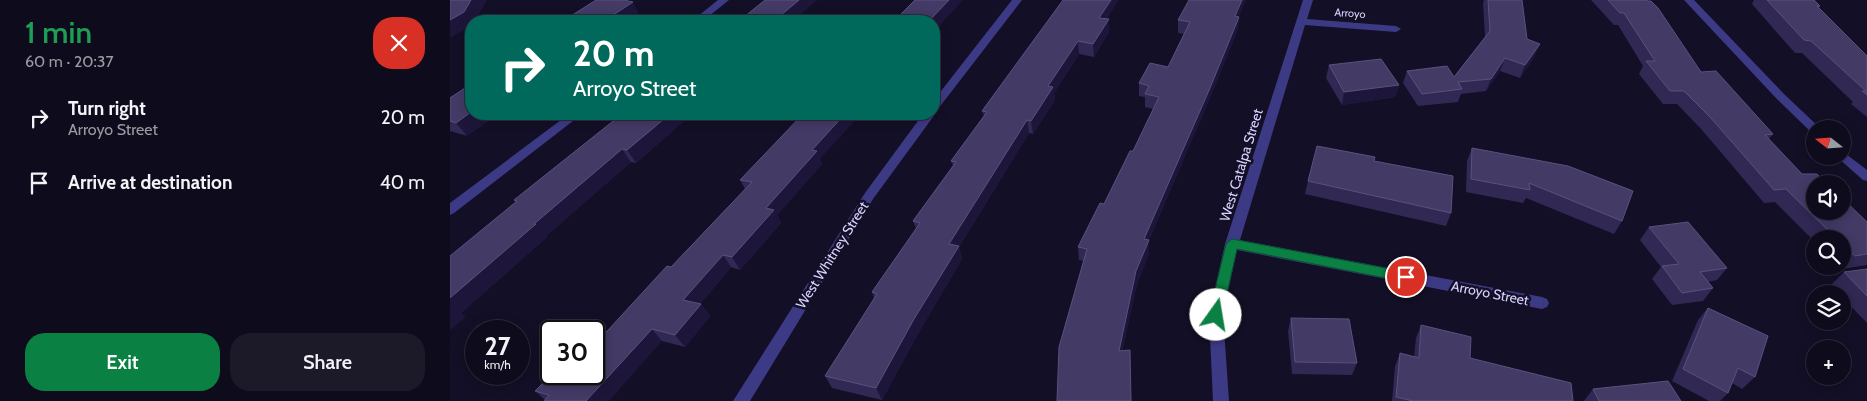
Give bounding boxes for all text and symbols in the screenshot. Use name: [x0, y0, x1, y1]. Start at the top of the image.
street label: Arroyo: [1334, 5, 1366, 21]
text: 1 min: [25, 14, 92, 51]
button: close: [373, 17, 425, 69]
text: 20 m: [573, 32, 655, 75]
icon: right: [490, 35, 555, 100]
text: 60 m · 20:37: [25, 52, 113, 71]
text: Arroyo Street: [573, 75, 697, 102]
text: Turn right: [68, 97, 146, 120]
icon: right: [25, 104, 53, 132]
text: 20 m: [381, 106, 425, 129]
street label: West Catalpa Street: [1215, 106, 1267, 224]
text: Arroyo Street: [68, 120, 158, 139]
north arrow: [1806, 120, 1851, 165]
map controls: [1806, 120, 1851, 385]
icon: arrive: [25, 169, 53, 197]
text: Arrive at destination: [68, 171, 232, 194]
text: 40 m: [380, 171, 425, 194]
button: sound: [1806, 175, 1851, 220]
street label: West Whitney Street: [792, 198, 872, 312]
button: search: [1806, 230, 1851, 275]
pin: [1385, 256, 1427, 298]
icon: arrive: [1392, 263, 1420, 291]
street label: Arroyo Street: [1450, 277, 1531, 309]
button: layers: [1806, 285, 1851, 330]
position arrow: [1189, 288, 1241, 340]
speed limit sign: 30: [540, 320, 605, 385]
text: 27: [485, 331, 510, 361]
button: Exit: [25, 333, 220, 391]
button: Share: [230, 333, 425, 391]
button: +: [1806, 340, 1851, 385]
text: km/h: [484, 357, 511, 372]

